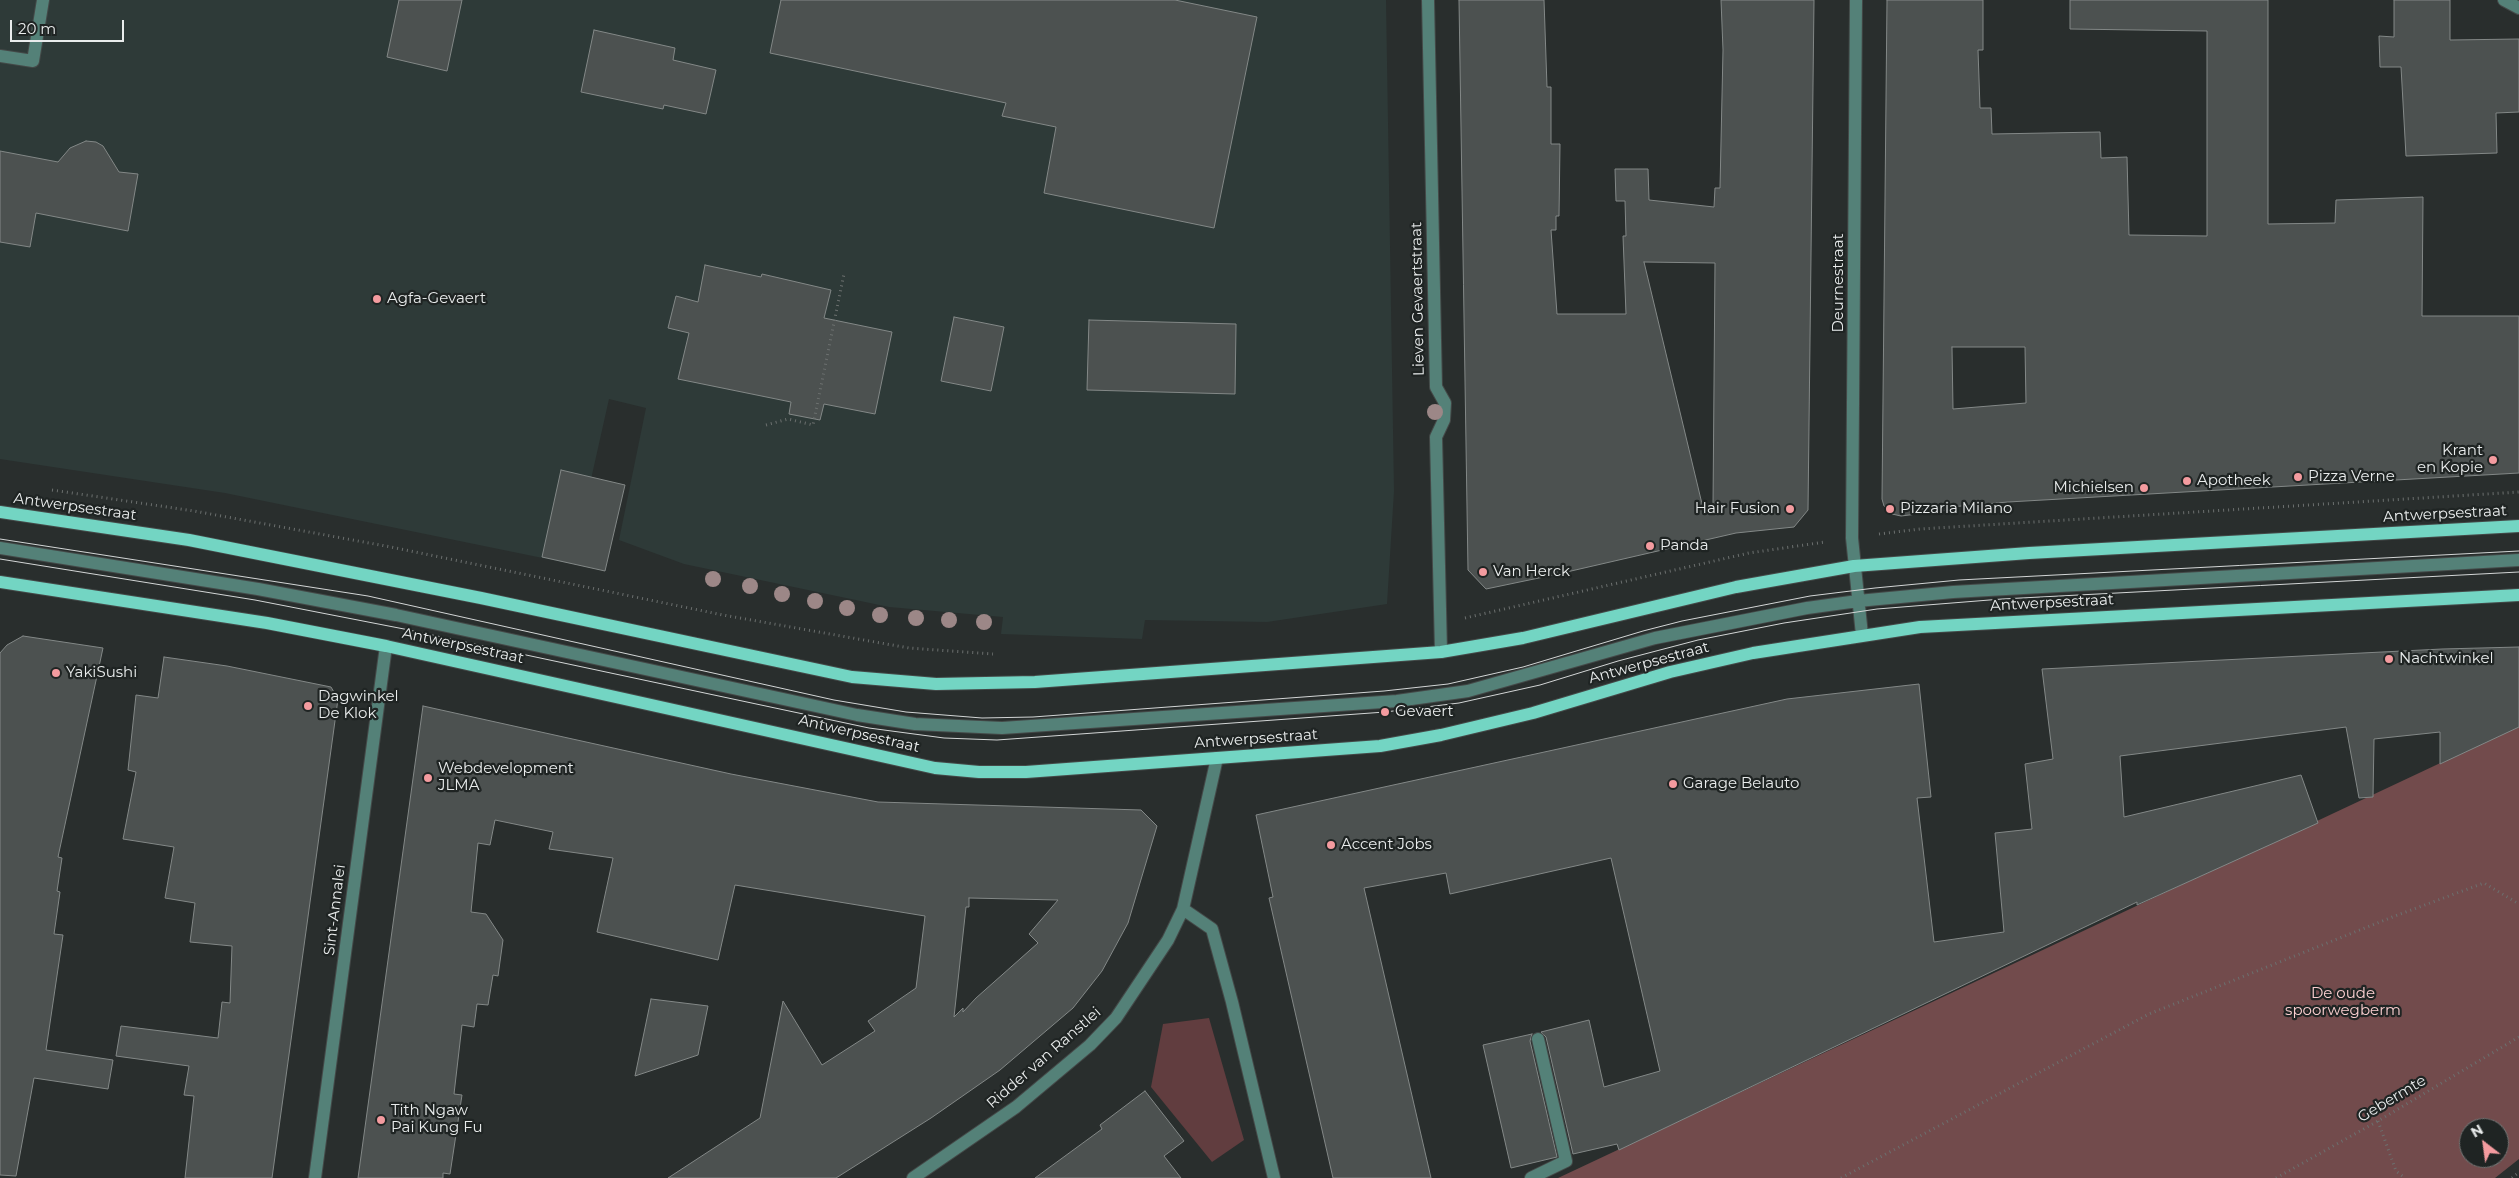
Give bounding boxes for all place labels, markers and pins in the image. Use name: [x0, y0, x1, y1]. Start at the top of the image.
place label: Agfa-Gevaert: [387, 290, 486, 308]
marker: Agfa-Gevaert: [371, 293, 383, 305]
place label: Krant en Kopie: [2417, 442, 2483, 477]
marker: Krant en Kopie: [2487, 454, 2499, 466]
place label: Pizza Verne: [2308, 468, 2395, 486]
marker: Pizza Verne: [2292, 471, 2304, 483]
place label: Apotheek: [2197, 472, 2271, 490]
marker: Apotheek: [2181, 475, 2193, 487]
place label: Michielsen: [2054, 479, 2134, 497]
marker: Michielsen: [2138, 482, 2150, 494]
place label: Hair Fusion: [1695, 500, 1780, 518]
place label: Pizzaria Milano: [1900, 500, 2012, 518]
marker: Hair Fusion: [1784, 503, 1796, 515]
marker: Pizzaria Milano: [1884, 503, 1896, 515]
place label: Panda: [1660, 537, 1709, 555]
marker: Panda: [1644, 540, 1656, 552]
place label: Van Herck: [1493, 563, 1570, 581]
marker: Van Herck: [1477, 566, 1489, 578]
place label: Nachtwinkel: [2399, 650, 2494, 668]
marker: Nachtwinkel: [2383, 653, 2395, 665]
place label: YakiSushi: [66, 664, 137, 682]
marker: YakiSushi: [50, 667, 62, 679]
place label: Dagwinkel De Klok: [318, 688, 399, 723]
marker: Dagwinkel De Klok: [302, 700, 314, 712]
place label: Gevaert: [1395, 703, 1454, 721]
marker: Gevaert: [1379, 706, 1391, 718]
place label: Webdevelopment JLMA: [438, 760, 574, 795]
marker: Webdevelopment JLMA: [422, 772, 434, 784]
place label: Garage Belauto: [1683, 775, 1800, 793]
marker: Garage Belauto: [1667, 778, 1679, 790]
place label: Accent Jobs: [1341, 836, 1432, 854]
marker: Accent Jobs: [1325, 839, 1337, 851]
place label: Tith Ngaw Pai Kung Fu: [391, 1102, 482, 1137]
marker: Tith Ngaw Pai Kung Fu: [375, 1114, 387, 1126]

